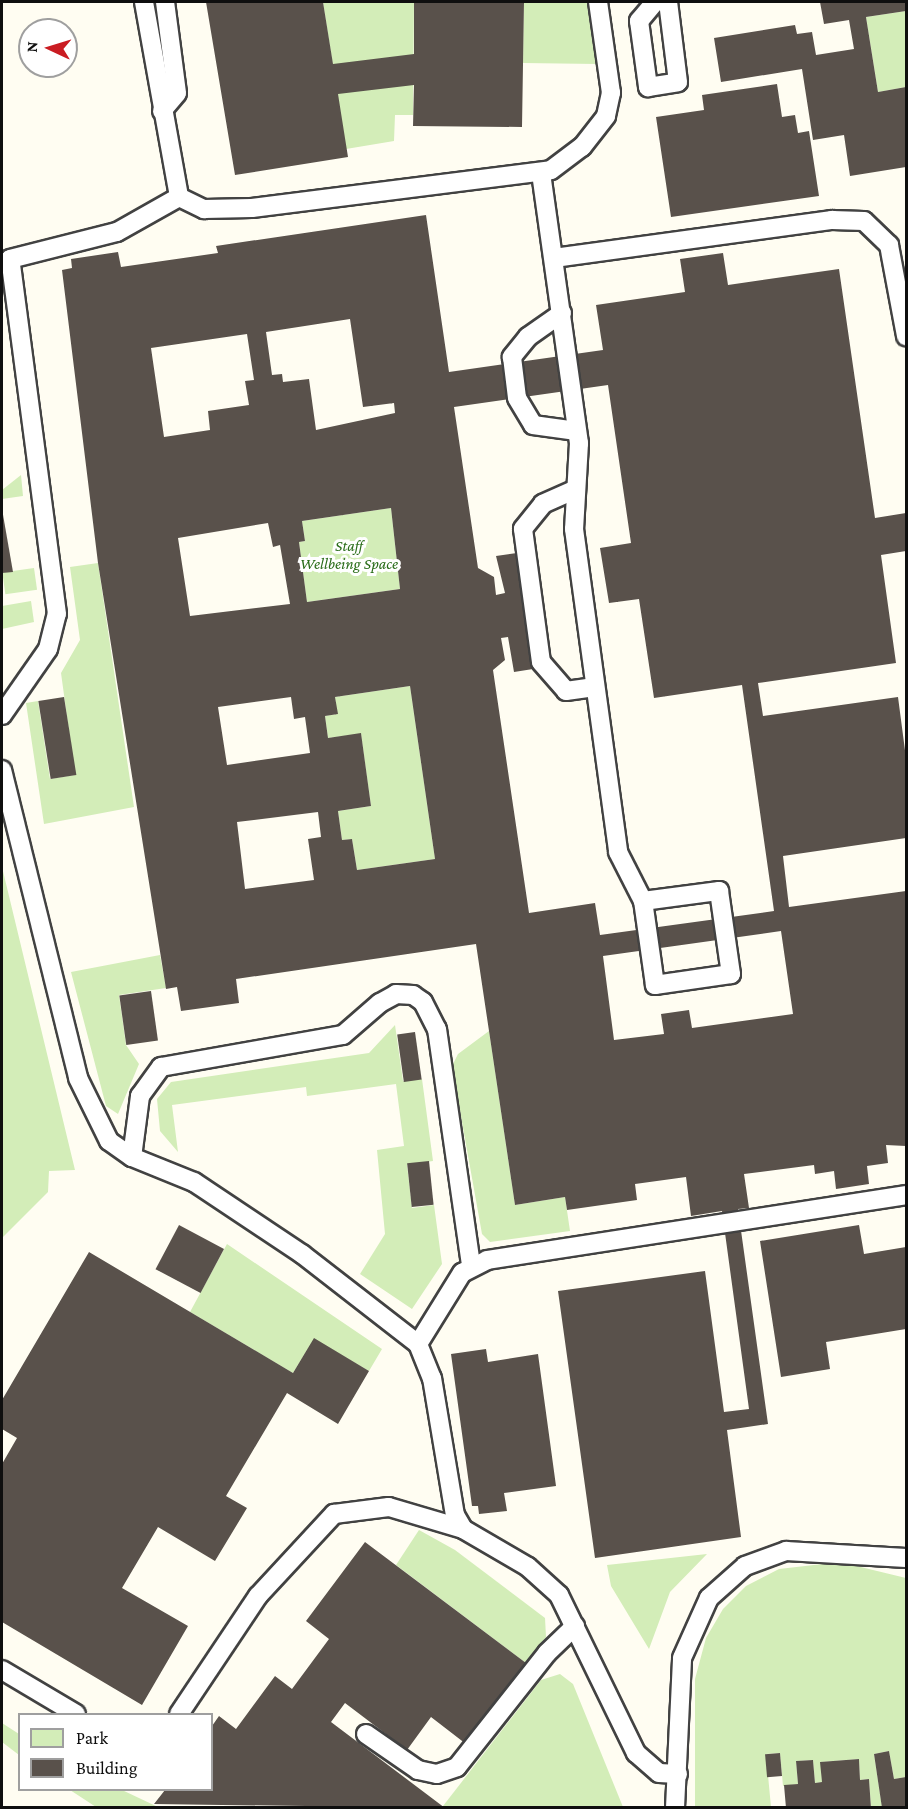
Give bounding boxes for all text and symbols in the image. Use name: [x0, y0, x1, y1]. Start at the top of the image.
north arrow: [18, 18, 78, 78]
text: N: [23, 41, 40, 53]
park label: Staff Wellbeing Space: [300, 536, 398, 574]
legend: [18, 1713, 213, 1791]
text: Park: [76, 1728, 108, 1748]
text: Building: [76, 1758, 137, 1778]

